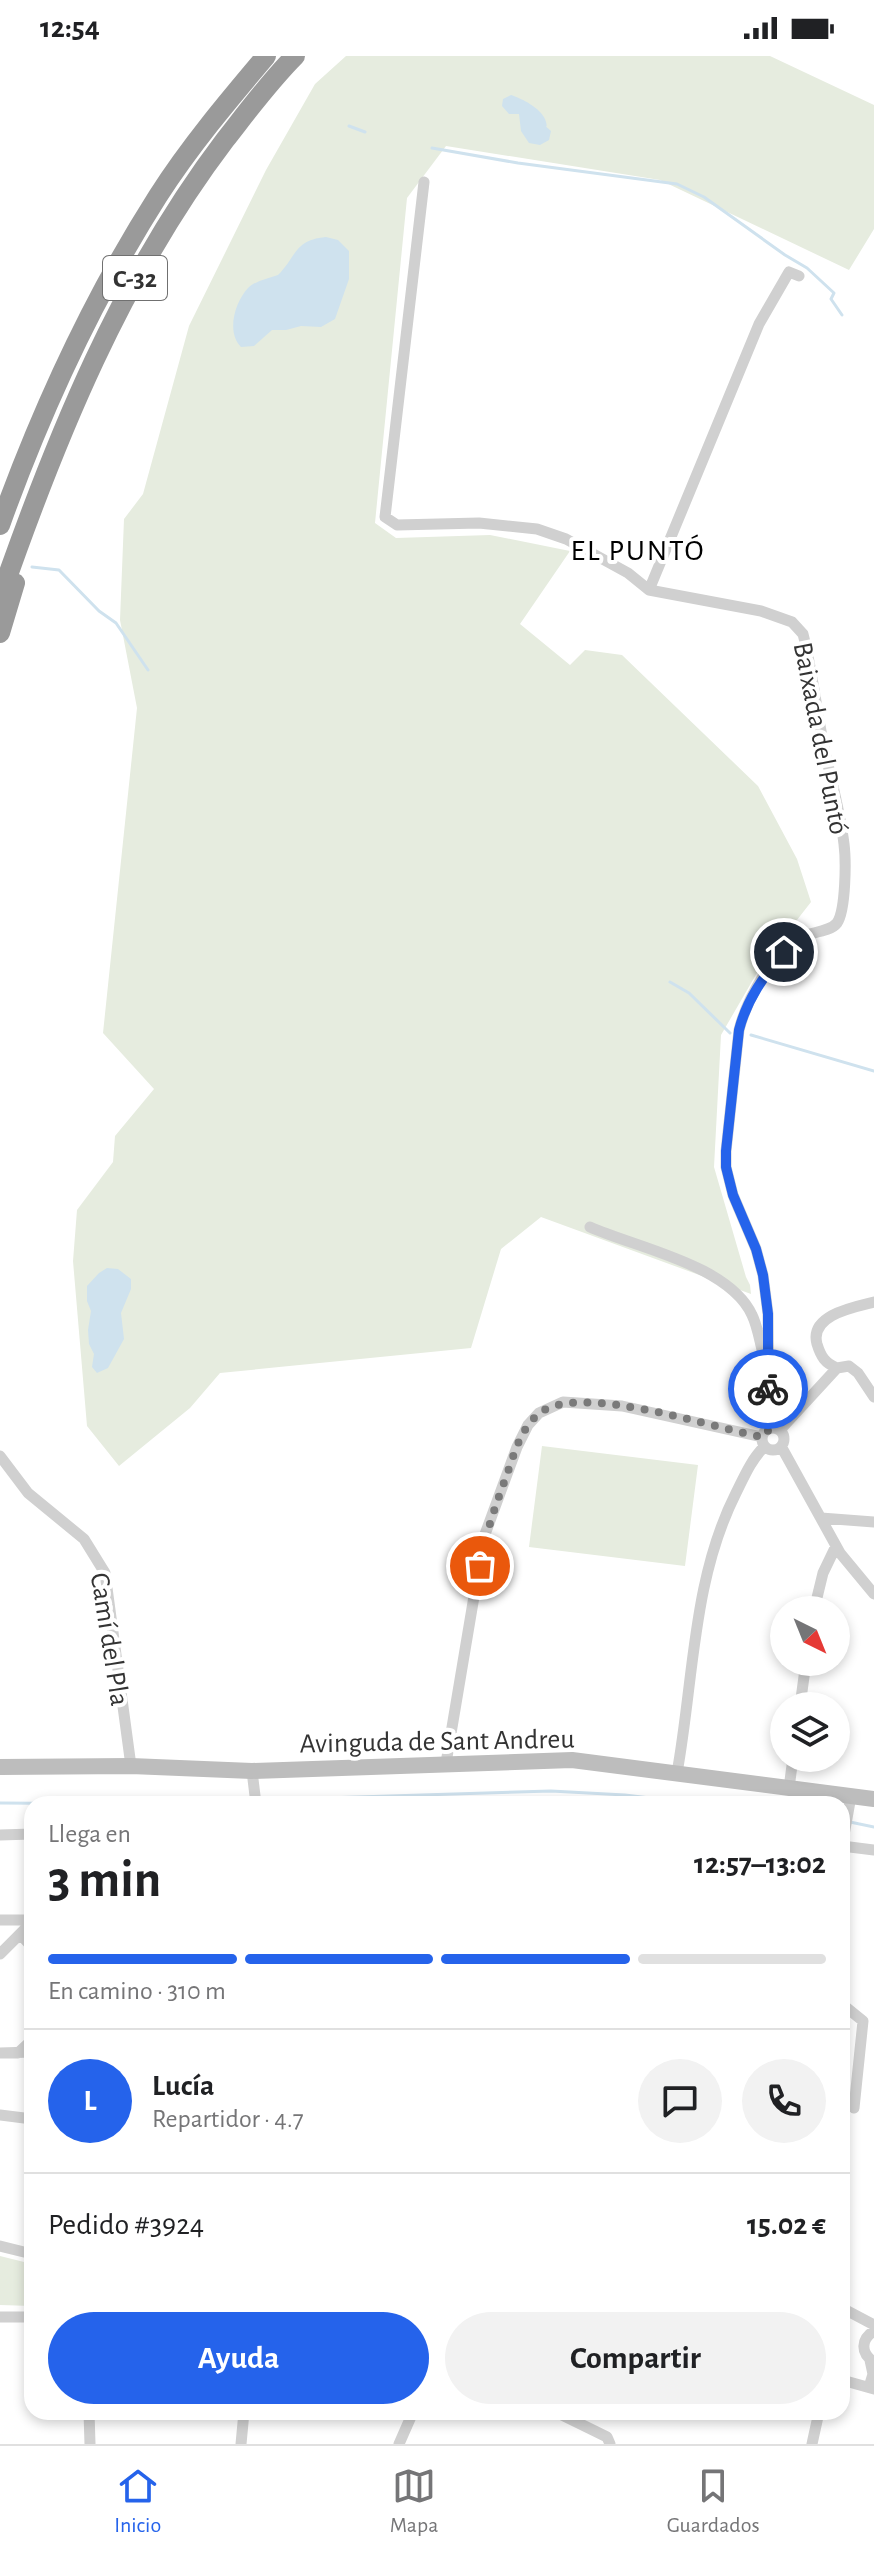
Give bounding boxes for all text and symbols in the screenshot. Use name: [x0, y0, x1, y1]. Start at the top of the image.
text: 12:54: [40, 13, 100, 43]
road number: C-32: [103, 256, 167, 300]
district label: EL PUNTÓ: [571, 534, 705, 566]
street label: Baixada del Puntó: [788, 640, 852, 837]
pin: [750, 918, 818, 986]
icon: home: [762, 930, 806, 974]
courier: [728, 1349, 808, 1429]
icon: bike: [746, 1367, 790, 1411]
pin: [446, 1532, 514, 1600]
icon: bag: [458, 1544, 502, 1588]
street label: Camí del Pla: [85, 1571, 133, 1708]
north arrow: [770, 1596, 850, 1676]
map controls: [770, 1596, 850, 1772]
button: layers: [770, 1692, 850, 1772]
street label: Avinguda de Sant Andreu: [299, 1726, 575, 1758]
text: Llega en: [48, 1821, 131, 1847]
text: 12:57–13:02: [694, 1849, 826, 1879]
text: 3 min: [48, 1854, 161, 1906]
text: En camino · 310 m: [48, 1978, 226, 2004]
button: chat: [638, 2059, 722, 2143]
button: phone: [742, 2059, 826, 2143]
text: Lucía: [152, 2071, 214, 2101]
text: L: [84, 2086, 97, 2116]
text: Repartidor · 4.7: [152, 2106, 304, 2132]
text: Pedido #3924: [48, 2210, 204, 2240]
text: 15.02 €: [747, 2210, 826, 2240]
button: Ayuda: [48, 2312, 429, 2404]
button: Compartir: [445, 2312, 826, 2404]
tab: Inicio: [114, 2464, 161, 2538]
tab: Mapa: [390, 2464, 438, 2538]
tab: Guardados: [667, 2464, 760, 2538]

